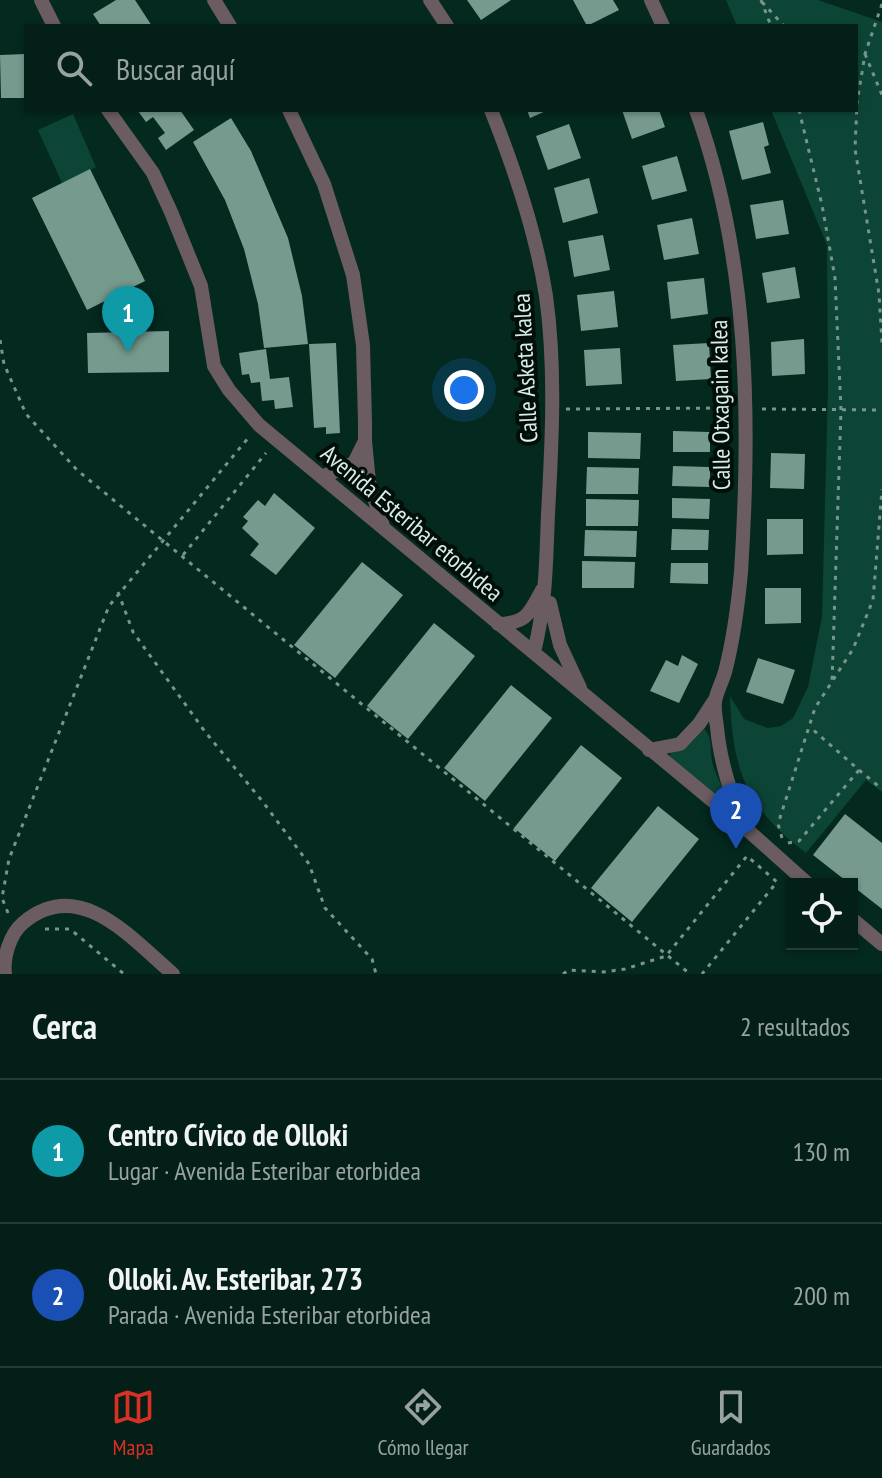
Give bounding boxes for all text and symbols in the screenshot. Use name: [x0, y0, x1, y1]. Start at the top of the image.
search box: [24, 24, 858, 112]
icon: search: [52, 46, 96, 90]
text: Buscar aquí: [116, 49, 235, 88]
pin: 1: [102, 286, 154, 352]
street label: Calle Asketa kalea: [506, 293, 544, 443]
street label: Calle Otxagain kalea: [703, 320, 737, 490]
your location: [444, 370, 484, 410]
street label: Avenida Esteribar etorbidea: [315, 438, 509, 608]
pin: 2: [710, 783, 762, 849]
map controls: [786, 878, 858, 950]
button: locate: [786, 878, 858, 950]
text: Cerca: [32, 1004, 97, 1048]
text: 2 resultados: [740, 1010, 850, 1043]
text: Centro Cívico de Olloki: [108, 1115, 348, 1154]
text: 1: [52, 1135, 64, 1168]
text: 130 m: [792, 1135, 850, 1168]
text: Lugar · Avenida Esteribar etorbidea: [108, 1154, 421, 1187]
text: Olloki. Av. Esteribar, 273: [108, 1259, 363, 1298]
text: 2: [52, 1279, 64, 1312]
text: 200 m: [792, 1279, 850, 1312]
text: Parada · Avenida Esteribar etorbidea: [108, 1298, 431, 1331]
tab: Mapa: [111, 1385, 155, 1461]
tab: Cómo llegar: [378, 1385, 468, 1461]
tab: Guardados: [691, 1385, 771, 1461]

